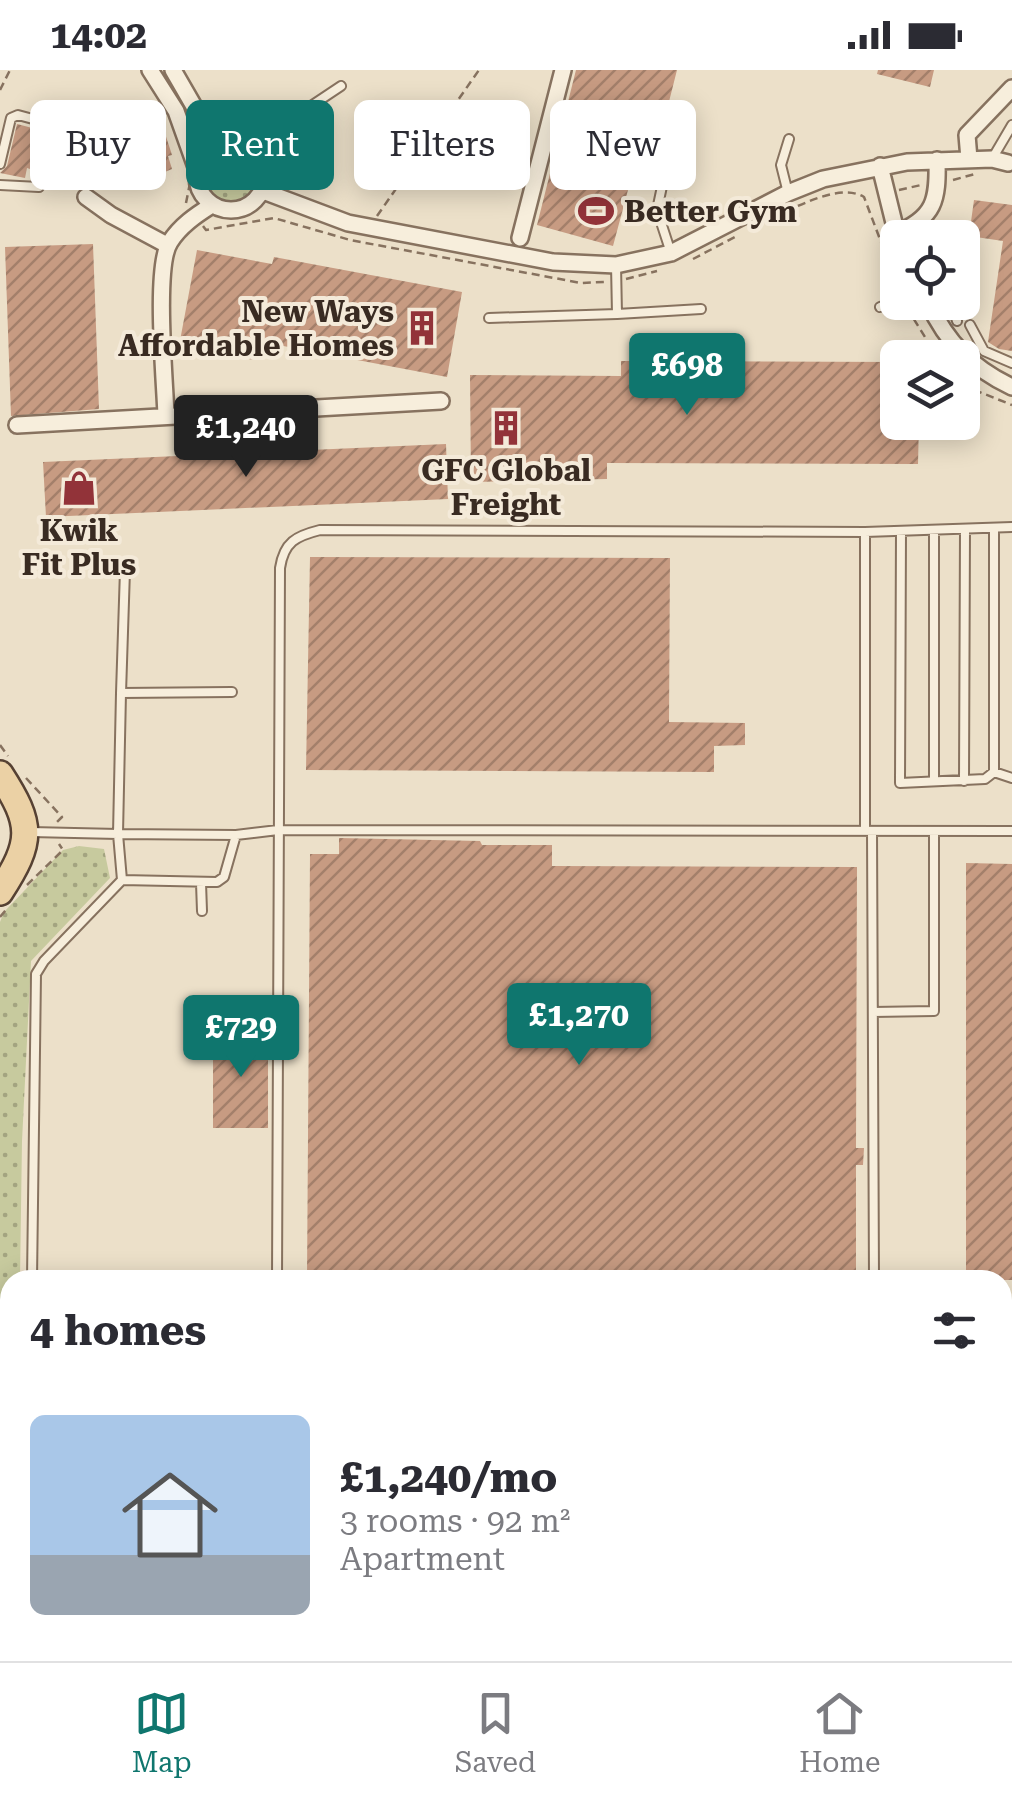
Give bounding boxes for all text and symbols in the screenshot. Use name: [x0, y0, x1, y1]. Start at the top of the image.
text: 14:02: [50, 13, 147, 57]
chip: Buy: [30, 100, 166, 190]
chip: Rent: [186, 100, 334, 190]
chip: Filters: [354, 100, 530, 190]
chip: New: [550, 100, 696, 190]
sports icon: Better Gym: [577, 192, 615, 230]
place label: Better Gym: [624, 194, 797, 229]
map controls: [880, 220, 980, 440]
button: locate: [880, 220, 980, 320]
place label: New Ways Affordable Homes: [118, 294, 394, 363]
building icon: New Ways Affordable Homes: [403, 309, 441, 347]
pin: £698: [628, 333, 746, 418]
button: layers: [880, 340, 980, 440]
text: £698: [651, 346, 723, 384]
pin: £1,240: [165, 395, 327, 480]
text: £1,240: [196, 408, 296, 446]
building icon: GFC Global Freight: [487, 409, 525, 447]
place label: GFC Global Freight: [421, 453, 591, 522]
shop icon: Kwik Fit Plus: [60, 469, 98, 507]
place label: Kwik Fit Plus: [22, 513, 136, 582]
pin: £1,270: [498, 983, 660, 1068]
pin: £729: [182, 995, 300, 1080]
text: £1,270: [529, 996, 629, 1034]
text: £729: [205, 1008, 277, 1046]
icon: filters: [927, 1303, 982, 1358]
text: 4 homes: [30, 1306, 206, 1355]
text: £1,240/mo: [340, 1453, 557, 1502]
icon: home: [110, 1455, 230, 1575]
text: 3 rooms · 92 m²: [340, 1502, 570, 1540]
text: Apartment: [340, 1540, 505, 1578]
tab: Map: [132, 1686, 192, 1779]
tab: Saved: [455, 1686, 536, 1779]
tab: Home: [799, 1686, 880, 1779]

